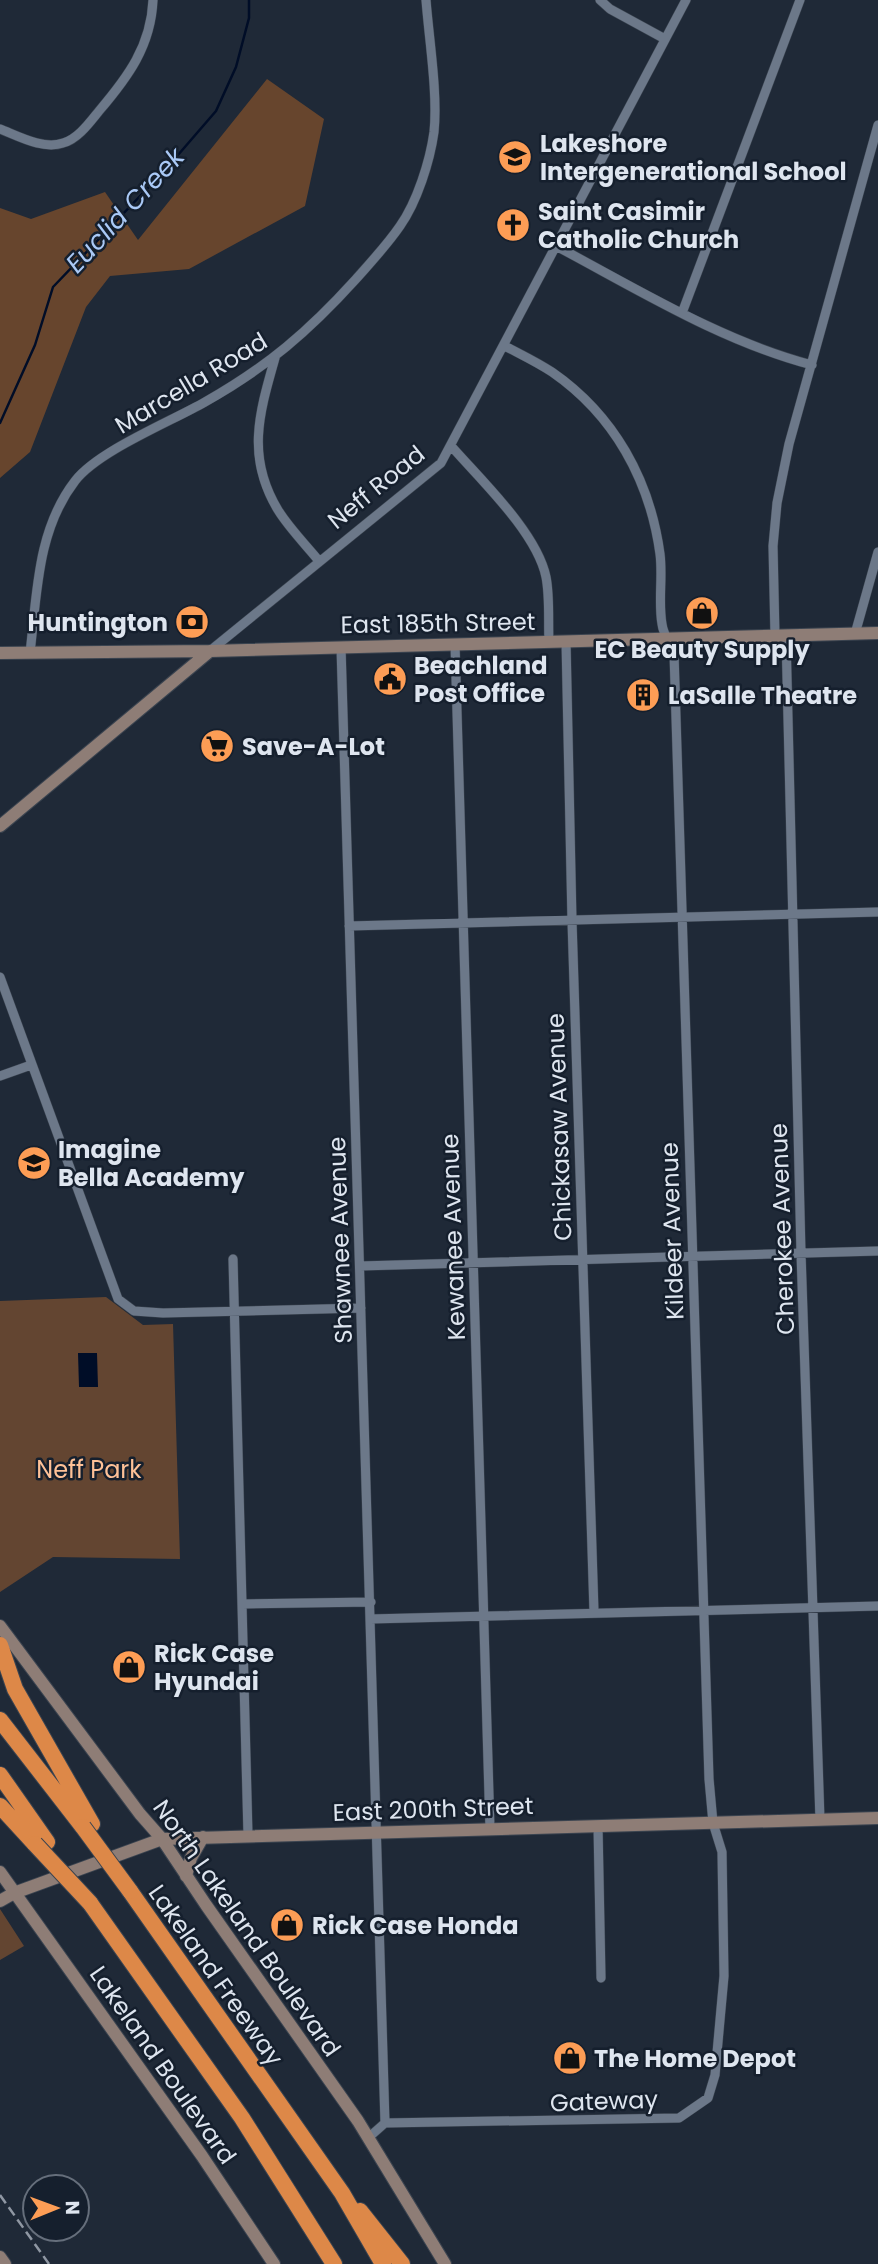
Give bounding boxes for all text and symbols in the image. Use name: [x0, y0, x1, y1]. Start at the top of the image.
place label: Lakeshore Intergenerational School: [540, 127, 847, 188]
water label: Euclid Creek: [58, 138, 194, 281]
school or university icon: Lakeshore Intergenerational School: [496, 138, 534, 176]
place label: Saint Casimir Catholic Church: [538, 195, 739, 256]
church icon: Saint Casimir Catholic Church: [494, 206, 532, 244]
street label: Marcella Road: [109, 325, 273, 441]
street label: Neff Road: [320, 438, 432, 536]
shop icon: EC Beauty Supply: [683, 594, 721, 632]
bank icon: Huntington: [173, 603, 211, 641]
street label: East 185th Street: [340, 605, 536, 641]
place label: Huntington: [28, 606, 168, 639]
place label: EC Beauty Supply: [594, 633, 810, 666]
place label: Beachland Post Office: [414, 649, 547, 710]
public building icon: Beachland Post Office: [371, 660, 409, 698]
building icon: LaSalle Theatre: [624, 676, 662, 714]
place label: LaSalle Theatre: [668, 679, 857, 712]
supermarket icon: Save-A-Lot: [198, 727, 236, 765]
place label: Save-A-Lot: [242, 730, 385, 763]
street label: Chickasaw Avenue: [539, 1013, 579, 1241]
street label: Cherokee Avenue: [762, 1123, 802, 1335]
place label: Imagine Bella Academy: [58, 1133, 245, 1194]
street label: Kewanee Avenue: [433, 1133, 473, 1341]
street label: Shawnee Avenue: [320, 1136, 360, 1344]
street label: Kildeer Avenue: [652, 1142, 692, 1320]
school or university icon: Imagine Bella Academy: [15, 1144, 53, 1182]
park label: Neff Park: [36, 1453, 142, 1486]
place label: Rick Case Hyundai: [154, 1637, 274, 1698]
shop icon: Rick Case Hyundai: [110, 1648, 148, 1686]
street label: East 200th Street: [332, 1789, 534, 1829]
street label: North Lakeland Boulevard: [146, 1793, 348, 2063]
street label: Lakeland Freeway: [141, 1878, 291, 2073]
shop icon: Rick Case Honda: [268, 1906, 306, 1944]
place label: Rick Case Honda: [312, 1909, 519, 1942]
street label: Lakeland Boulevard: [82, 1959, 244, 2171]
shop icon: The Home Depot: [551, 2039, 589, 2077]
place label: The Home Depot: [594, 2042, 796, 2075]
street label: Gateway: [549, 2083, 659, 2119]
north arrow: [21, 2173, 91, 2243]
text: N: [59, 2200, 86, 2215]

